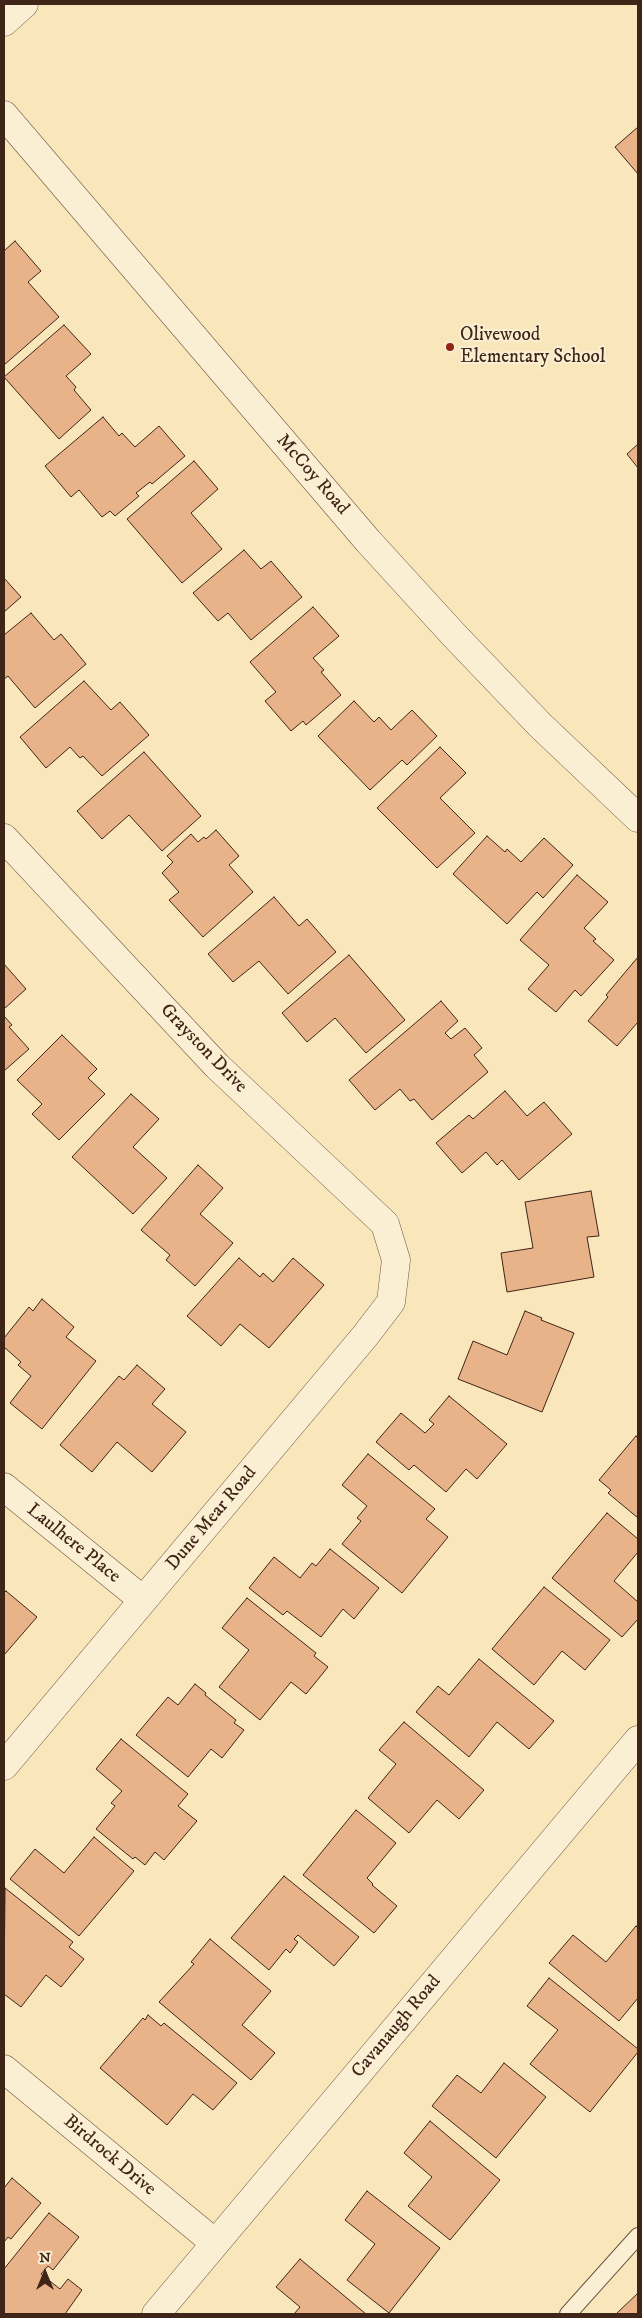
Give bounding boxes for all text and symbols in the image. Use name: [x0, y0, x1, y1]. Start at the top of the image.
place label: Olivewood Elementary School: [460, 325, 605, 369]
marker: Olivewood Elementary School: [444, 341, 456, 353]
street label: McCoy Road: [271, 430, 353, 520]
street label: Grayston Drive: [155, 1000, 251, 1098]
street label: Dune Mear Road: [162, 1462, 262, 1576]
street label: Laulhere Place: [21, 1499, 125, 1589]
street label: Cavanaugh Road: [347, 1971, 447, 2083]
street label: Birdrock Drive: [58, 2111, 160, 2201]
north arrow: [20, 2248, 70, 2298]
text: N: [39, 2249, 51, 2267]

